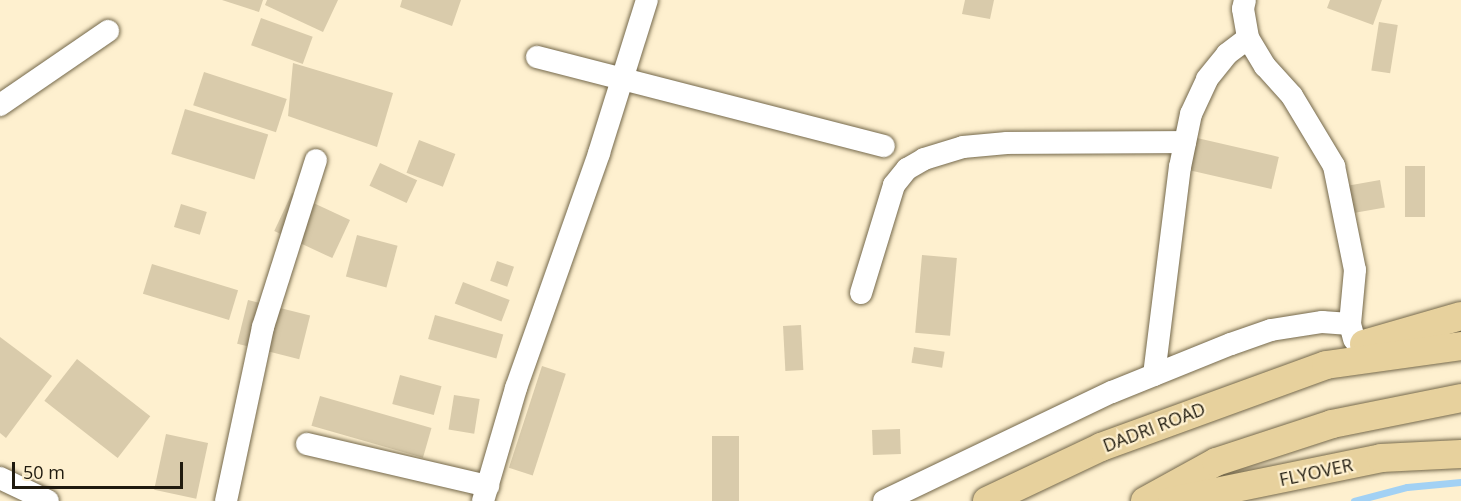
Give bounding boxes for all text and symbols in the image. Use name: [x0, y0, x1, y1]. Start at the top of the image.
street label: DADRI ROAD: [1100, 398, 1208, 456]
scale bar: [15, 450, 186, 488]
street label: FLYOVER: [1277, 454, 1355, 490]
text: 50 m: [23, 460, 65, 484]

